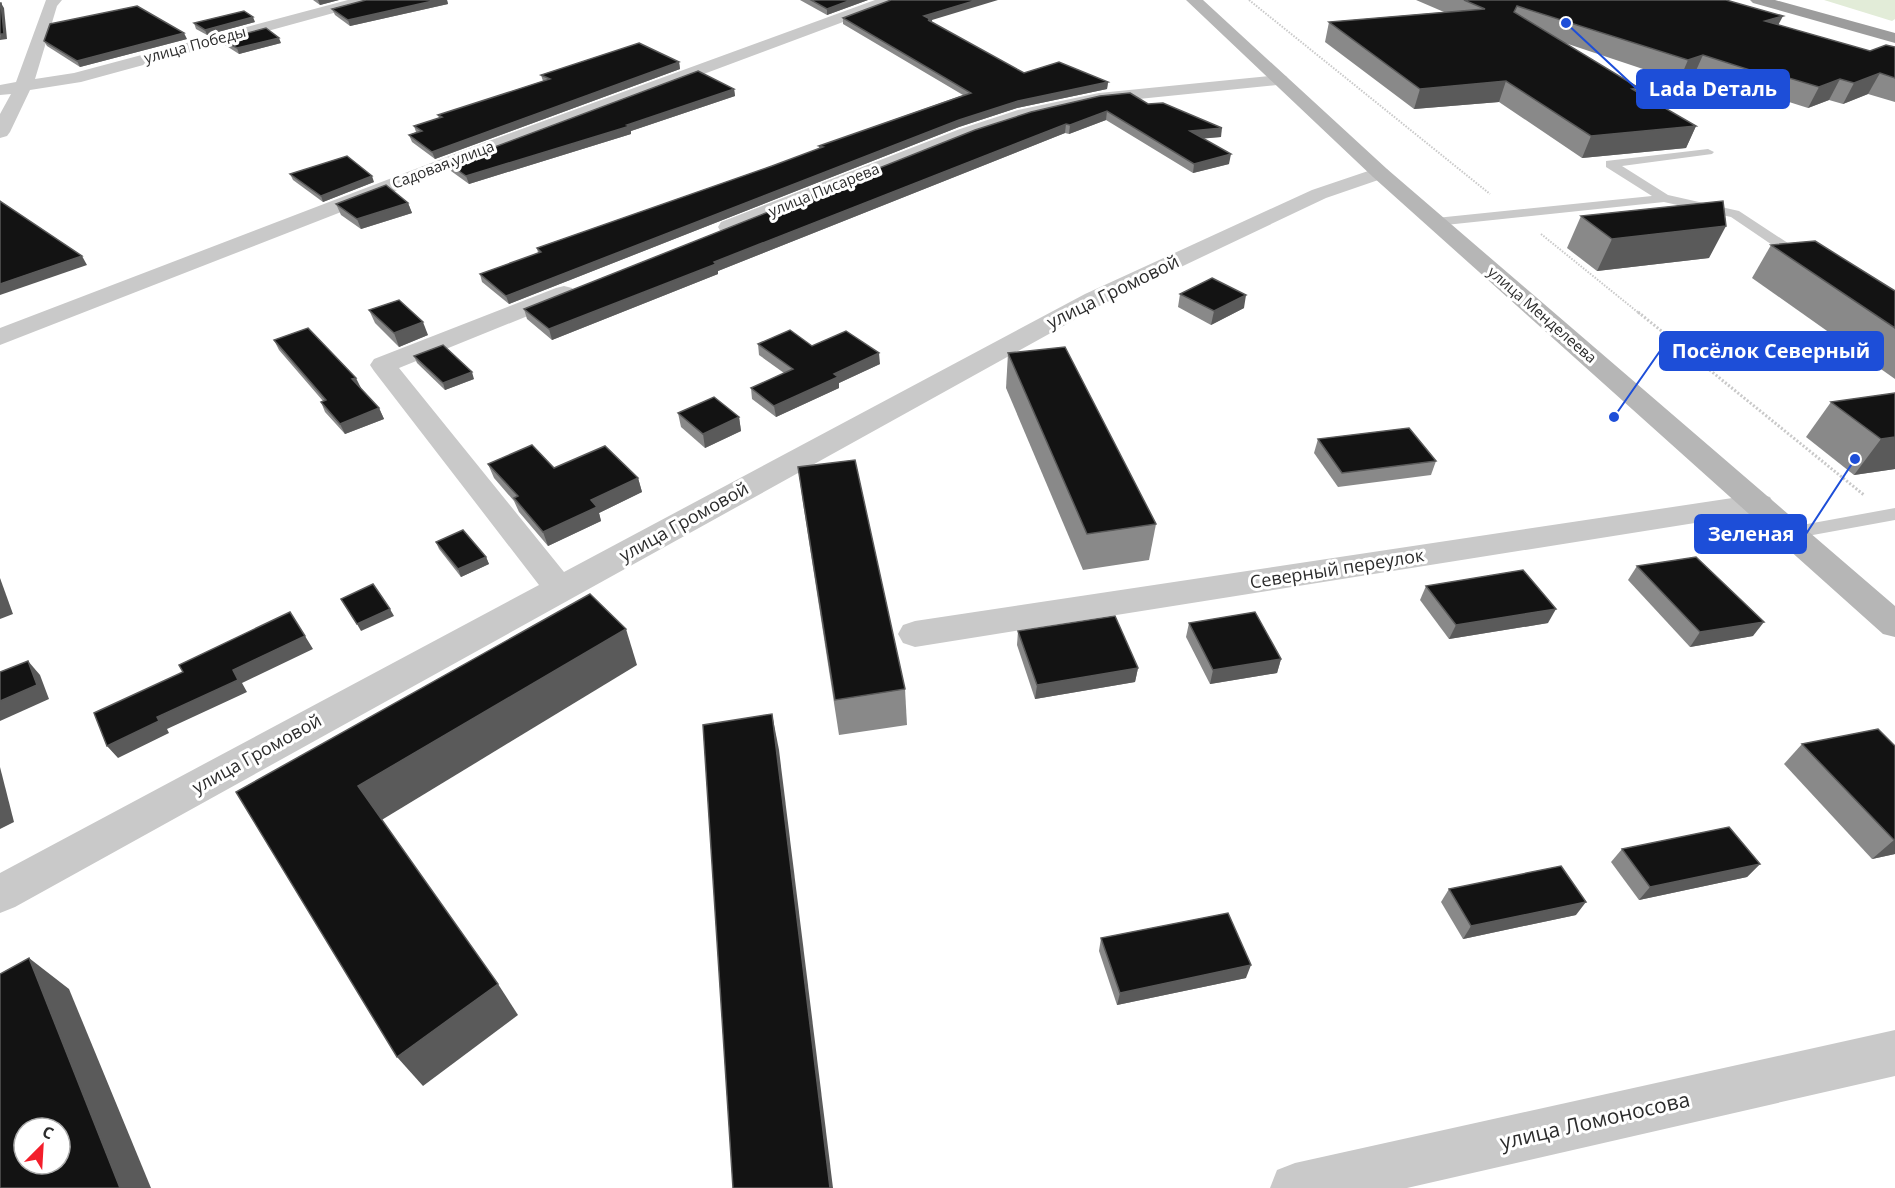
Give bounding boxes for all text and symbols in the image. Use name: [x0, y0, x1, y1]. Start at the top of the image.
street label: улица Победы: [142, 21, 248, 67]
callout: Lada Dеталь: [1637, 70, 1789, 108]
text: Lada Dеталь: [1649, 75, 1777, 102]
street label: Садовая улица: [389, 135, 497, 193]
street label: улица Писарева: [765, 158, 882, 220]
street label: улица Громовой: [1042, 249, 1183, 334]
street label: улица Менделеева: [1484, 261, 1601, 367]
callout: Посёлок Северный: [1660, 332, 1883, 370]
text: Посёлок Северный: [1672, 337, 1870, 364]
street label: улица Громовой: [614, 476, 753, 567]
callout: Зеленая: [1695, 515, 1806, 553]
text: Зеленая: [1708, 520, 1794, 547]
street label: Северный переулок: [1248, 542, 1426, 594]
street label: улица Громовой: [187, 708, 326, 799]
street label: улица Ломоносова: [1497, 1085, 1692, 1155]
north arrow: [12, 1116, 72, 1176]
text: С: [39, 1120, 57, 1144]

